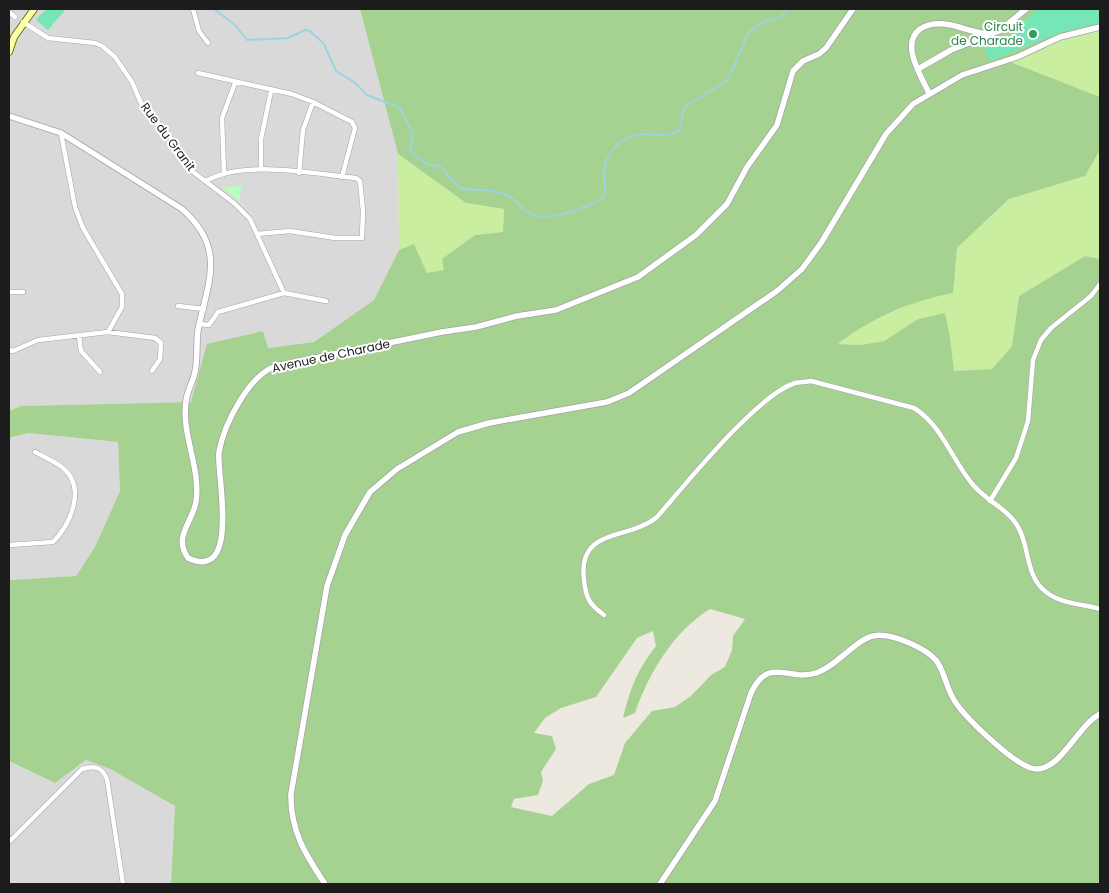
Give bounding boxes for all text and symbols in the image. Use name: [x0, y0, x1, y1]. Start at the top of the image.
place label: Circuit de Charade: [951, 18, 1023, 49]
marker: Circuit de Charade: [1027, 28, 1039, 40]
street label: Rue du Granit: [137, 99, 200, 174]
street label: Avenue de Charade: [270, 335, 391, 376]

